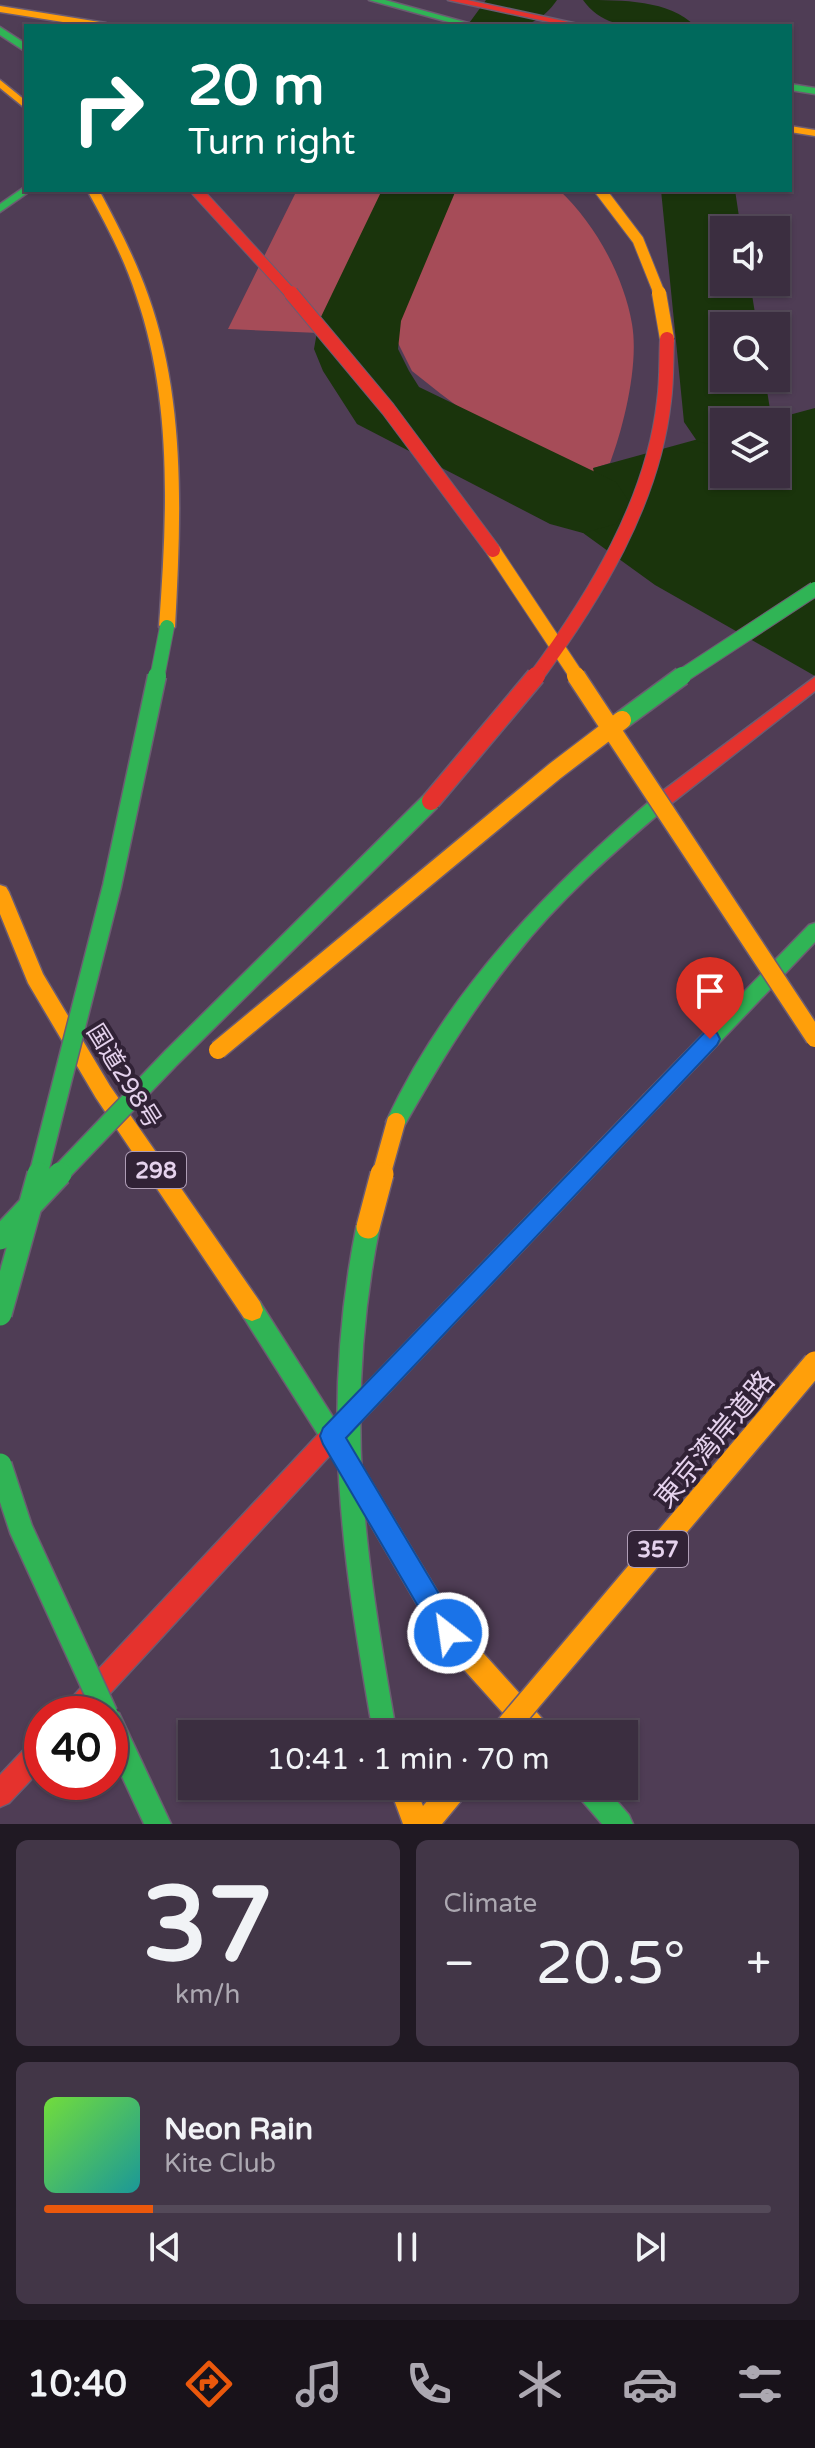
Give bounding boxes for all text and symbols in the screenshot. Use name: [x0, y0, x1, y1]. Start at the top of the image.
text: 20 m: [188, 53, 324, 120]
icon: right: [56, 56, 160, 160]
text: Turn right: [188, 121, 355, 164]
map controls: [710, 216, 790, 488]
button: sound: [710, 216, 790, 296]
button: search: [710, 312, 790, 392]
button: layers: [710, 408, 790, 488]
pin: [676, 957, 744, 1039]
icon: arrive: [688, 969, 732, 1013]
street label: 国道298号: [80, 1019, 167, 1134]
road number: 298: [126, 1152, 186, 1188]
street label: 東京湾岸道路: [648, 1364, 782, 1515]
road number: 357: [628, 1531, 688, 1567]
position arrow: [406, 1591, 490, 1675]
speed limit sign: 40: [24, 1696, 128, 1800]
text: 10:41 · 1 min · 70 m: [267, 1741, 549, 1778]
text: 37: [142, 1864, 273, 1989]
text: Climate: [444, 1888, 537, 1919]
text: 20.5°: [535, 1928, 686, 2000]
text: −: [444, 1938, 475, 1991]
text: +: [746, 1938, 771, 1991]
text: km/h: [175, 1979, 240, 2010]
text: Neon Rain: [164, 2111, 313, 2148]
text: Kite Club: [164, 2148, 276, 2179]
icon: previous: [143, 2225, 187, 2269]
icon: pause: [385, 2225, 429, 2269]
icon: next: [628, 2225, 672, 2269]
icon: directions: [181, 2356, 237, 2412]
icon: music: [291, 2356, 347, 2412]
icon: phone: [401, 2356, 457, 2412]
icon: climate: [512, 2356, 568, 2412]
icon: car: [622, 2356, 678, 2412]
icon: filters: [732, 2356, 788, 2412]
text: 10:40: [27, 2363, 127, 2406]

